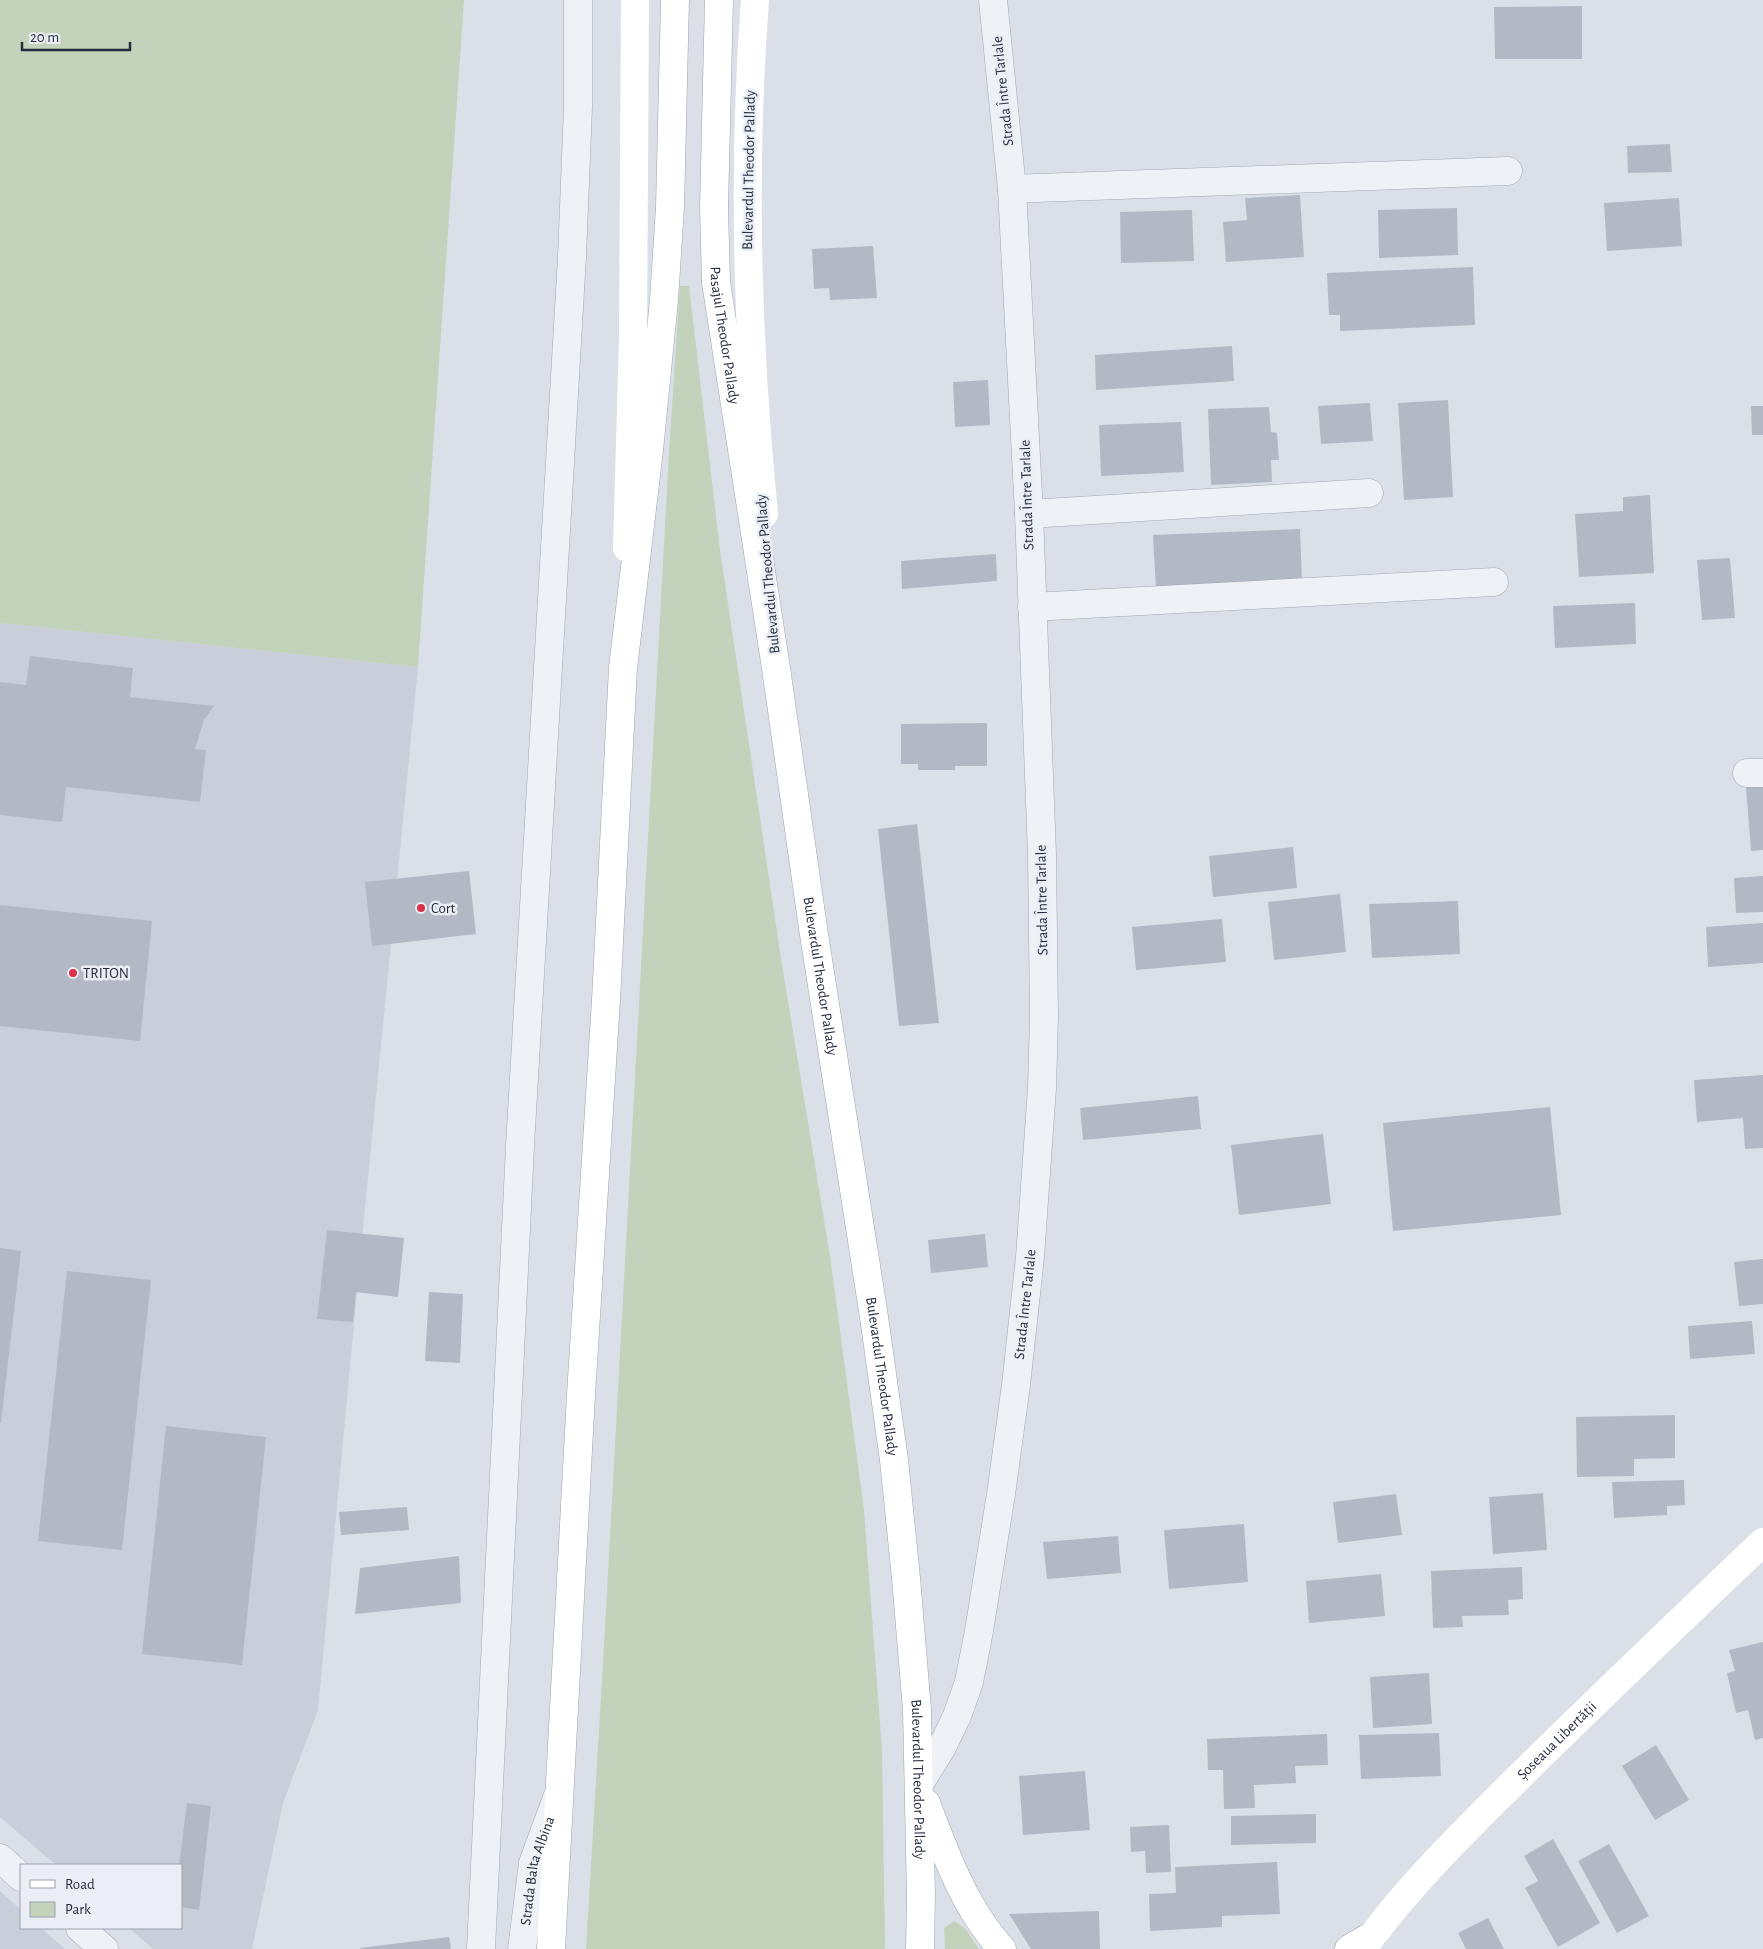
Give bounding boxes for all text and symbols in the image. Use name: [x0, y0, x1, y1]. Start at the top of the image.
scale bar: [22, 20, 130, 52]
text: 20 m: [30, 30, 59, 45]
street label: Strada Între Tarlale: [989, 35, 1016, 147]
street label: Bulevardul Theodor Pallady: [740, 89, 758, 250]
street label: Pasajul Theodor Pallady: [708, 266, 742, 406]
street label: Strada Între Tarlale: [1017, 439, 1036, 551]
street label: Bulevardul Theodor Pallady: [754, 493, 782, 654]
street label: Strada Între Tarlale: [1033, 845, 1050, 955]
street label: Bulevardul Theodor Pallady: [801, 896, 840, 1057]
place label: Cort: [431, 901, 456, 916]
marker: Cort: [415, 902, 427, 914]
place label: TRITON: [83, 966, 129, 981]
marker: TRITON: [67, 967, 79, 979]
street label: Strada Între Tarlale: [1011, 1249, 1038, 1360]
street label: Bulevardul Theodor Pallady: [863, 1296, 901, 1457]
street label: Bulevardul Theodor Pallady: [909, 1699, 928, 1860]
street label: Șoseaua Libertății: [1514, 1699, 1599, 1783]
street label: Strada Balta Albina: [518, 1814, 557, 1926]
legend: [20, 1864, 182, 1929]
text: Road: [65, 1877, 95, 1892]
text: Park: [65, 1902, 91, 1917]

